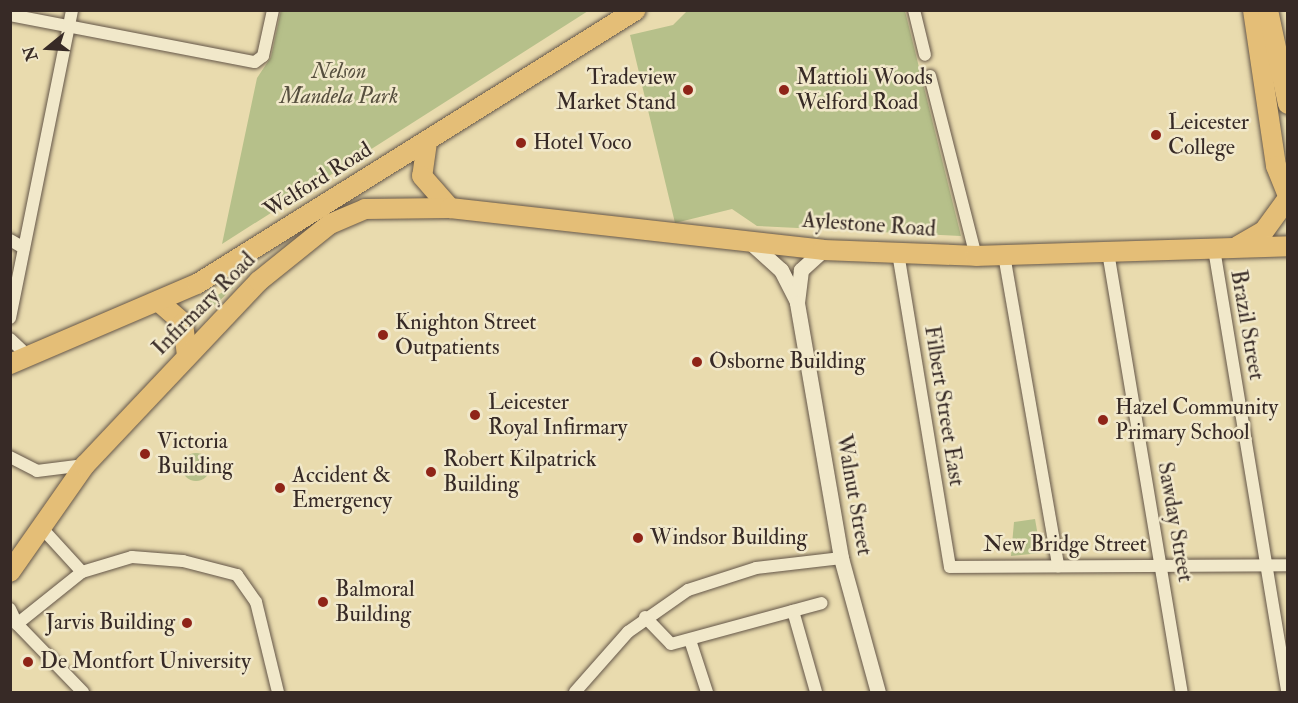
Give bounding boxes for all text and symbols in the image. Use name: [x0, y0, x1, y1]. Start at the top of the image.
north arrow: [18, 18, 78, 78]
text: N: [19, 44, 43, 63]
park label: Nelson Mandela Park: [280, 58, 398, 110]
place label: Tradeview Market Stand: [556, 64, 676, 116]
place label: Mattioli Woods Welford Road: [796, 64, 933, 116]
marker: Tradeview Market Stand: [681, 83, 695, 97]
marker: Mattioli Woods Welford Road: [777, 83, 791, 97]
place label: Leicester College: [1168, 109, 1249, 160]
marker: Leicester College: [1149, 128, 1163, 142]
place label: Hotel Voco: [533, 130, 632, 156]
street label: Welford Road: [259, 136, 377, 224]
marker: Hotel Voco: [514, 136, 528, 150]
street label: Aylestone Road: [801, 207, 937, 243]
street label: Infirmary Road: [147, 247, 261, 361]
street label: Brazil Street: [1224, 268, 1270, 382]
place label: Knighton Street Outpatients: [395, 309, 536, 360]
street label: Filbert Street East: [918, 324, 970, 488]
marker: Knighton Street Outpatients: [376, 328, 390, 342]
place label: Osborne Building: [709, 349, 865, 375]
marker: Osborne Building: [690, 355, 704, 369]
place label: Leicester Royal Infirmary: [488, 389, 627, 440]
place label: Hazel Community Primary School: [1115, 394, 1278, 446]
marker: Leicester Royal Infirmary: [466, 406, 484, 424]
marker: Hazel Community Primary School: [1096, 413, 1110, 427]
place label: Victoria Building: [157, 428, 233, 480]
street label: Walnut Street: [830, 432, 878, 558]
place label: Robert Kilpatrick Building: [443, 446, 597, 498]
marker: Victoria Building: [138, 447, 152, 461]
street label: Sawday Street: [1151, 460, 1199, 584]
place label: Accident & Emergency: [292, 462, 392, 514]
marker: Robert Kilpatrick Building: [424, 465, 438, 479]
marker: Accident & Emergency: [273, 481, 287, 495]
place label: Windsor Building: [650, 525, 807, 551]
marker: Windsor Building: [631, 531, 645, 545]
street label: New Bridge Street: [983, 532, 1147, 558]
place label: Balmoral Building: [335, 576, 415, 628]
marker: Balmoral Building: [316, 595, 330, 609]
place label: Jarvis Building: [46, 610, 175, 636]
marker: Jarvis Building: [180, 616, 194, 630]
place label: De Montfort University: [40, 649, 251, 675]
marker: De Montfort University: [21, 655, 35, 669]

